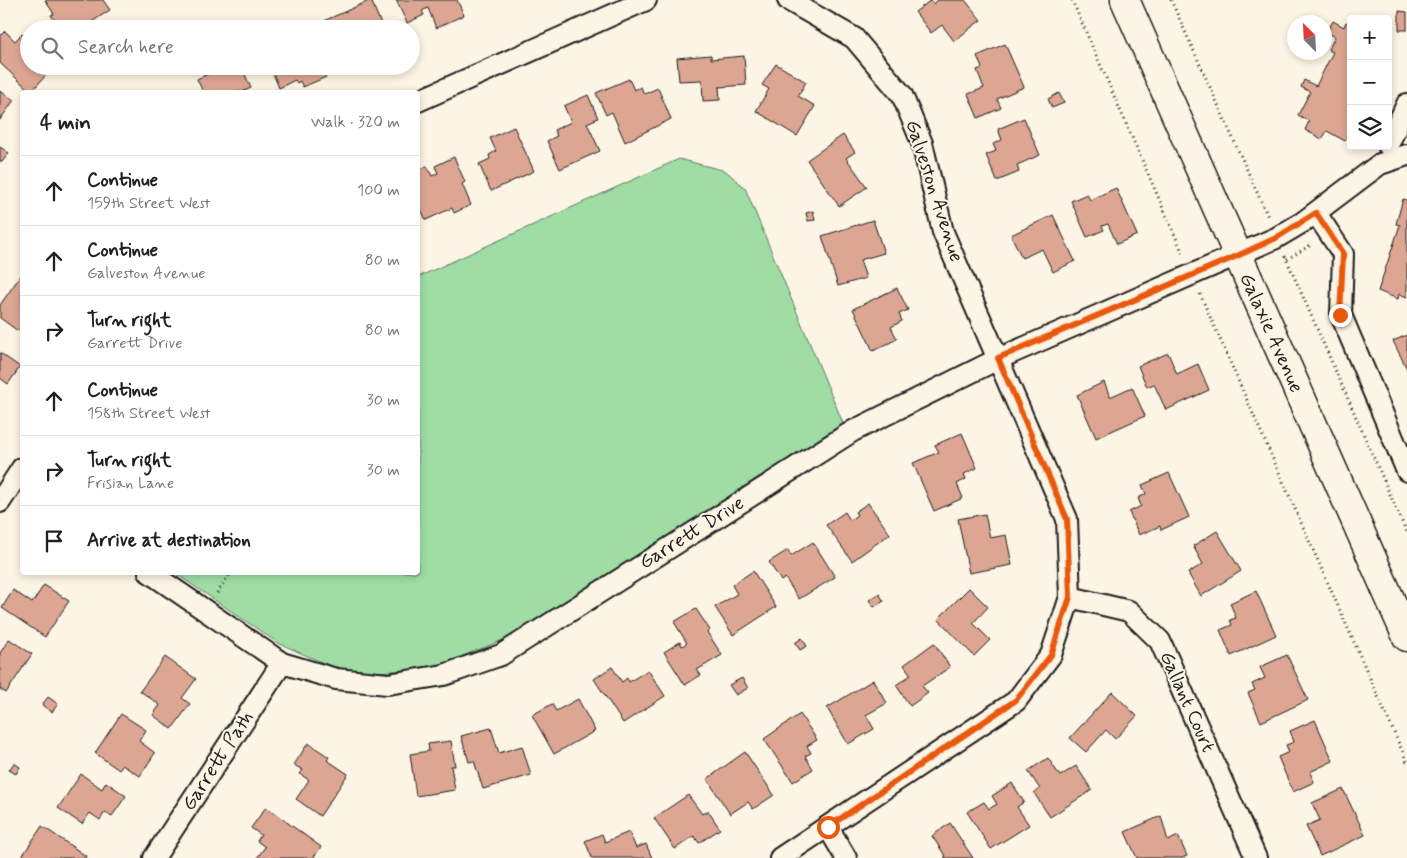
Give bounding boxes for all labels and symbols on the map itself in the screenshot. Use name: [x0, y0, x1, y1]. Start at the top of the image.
north arrow: [1287, 15, 1332, 60]
street label: Galveston Avenue: [898, 116, 970, 266]
street label: Galaxie Avenue: [1233, 269, 1309, 397]
route end: [1329, 304, 1352, 327]
street label: Garrett Drive: [634, 490, 750, 576]
street label: Gallant Court: [1153, 647, 1221, 757]
street label: Garrett Path: [176, 706, 260, 816]
route start: [817, 816, 840, 839]

